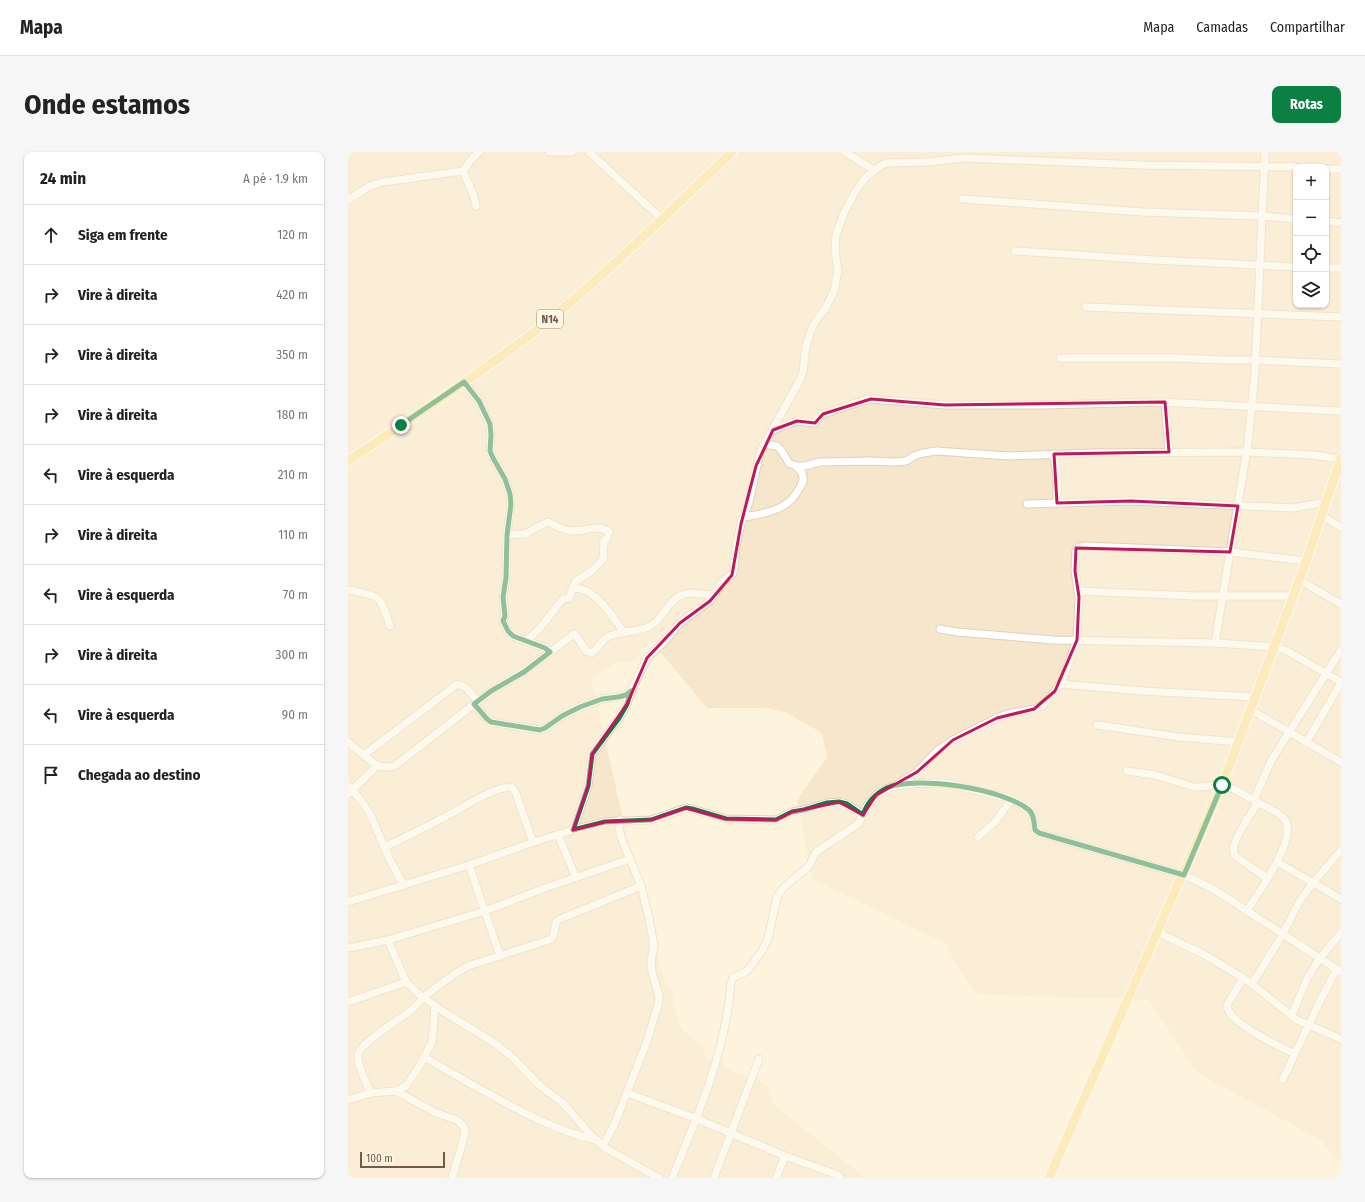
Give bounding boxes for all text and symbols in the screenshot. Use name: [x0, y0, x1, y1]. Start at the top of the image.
text: Mapa: [20, 16, 63, 39]
text: Mapa: [1143, 19, 1174, 36]
text: Camadas: [1196, 19, 1248, 36]
text: Compartilhar: [1270, 19, 1345, 36]
button: Rotas: [1272, 86, 1341, 123]
text: Onde estamos: [24, 88, 190, 121]
map controls: [1293, 164, 1329, 308]
button: +: [1293, 164, 1329, 200]
text: 24 min: [40, 168, 86, 189]
text: A pé · 1.9 km: [243, 171, 308, 186]
button: −: [1293, 200, 1329, 236]
icon: ahead: [40, 224, 62, 246]
text: Siga em frente: [78, 226, 168, 244]
text: 120 m: [277, 227, 308, 242]
button: locate: [1293, 236, 1329, 272]
button: layers: [1293, 272, 1329, 308]
icon: right: [40, 284, 62, 306]
text: Vire à direita: [78, 286, 157, 304]
text: 420 m: [276, 287, 308, 302]
road number: N14: [537, 310, 563, 328]
icon: right: [40, 344, 62, 366]
text: Vire à direita: [78, 346, 157, 364]
text: 350 m: [276, 347, 308, 362]
icon: right: [40, 404, 62, 426]
text: Vire à direita: [78, 406, 157, 424]
text: 180 m: [277, 407, 308, 422]
route end: [392, 416, 410, 434]
icon: left: [40, 464, 62, 486]
text: Vire à esquerda: [78, 466, 175, 484]
text: 210 m: [278, 467, 308, 482]
icon: right: [40, 524, 62, 546]
text: Vire à direita: [78, 526, 157, 544]
text: 110 m: [278, 527, 308, 542]
icon: left: [40, 584, 62, 606]
text: Vire à esquerda: [78, 586, 175, 604]
text: 70 m: [283, 587, 308, 602]
icon: right: [40, 644, 62, 666]
text: Vire à direita: [78, 646, 157, 664]
text: 300 m: [276, 647, 308, 662]
icon: left: [40, 704, 62, 726]
text: Vire à esquerda: [78, 706, 175, 724]
text: 90 m: [282, 707, 308, 722]
icon: arrive: [40, 764, 62, 786]
text: Chegada ao destino: [78, 766, 200, 784]
route start: [1213, 776, 1231, 794]
scale bar: [360, 1150, 445, 1169]
text: 100 m: [366, 1152, 393, 1165]

